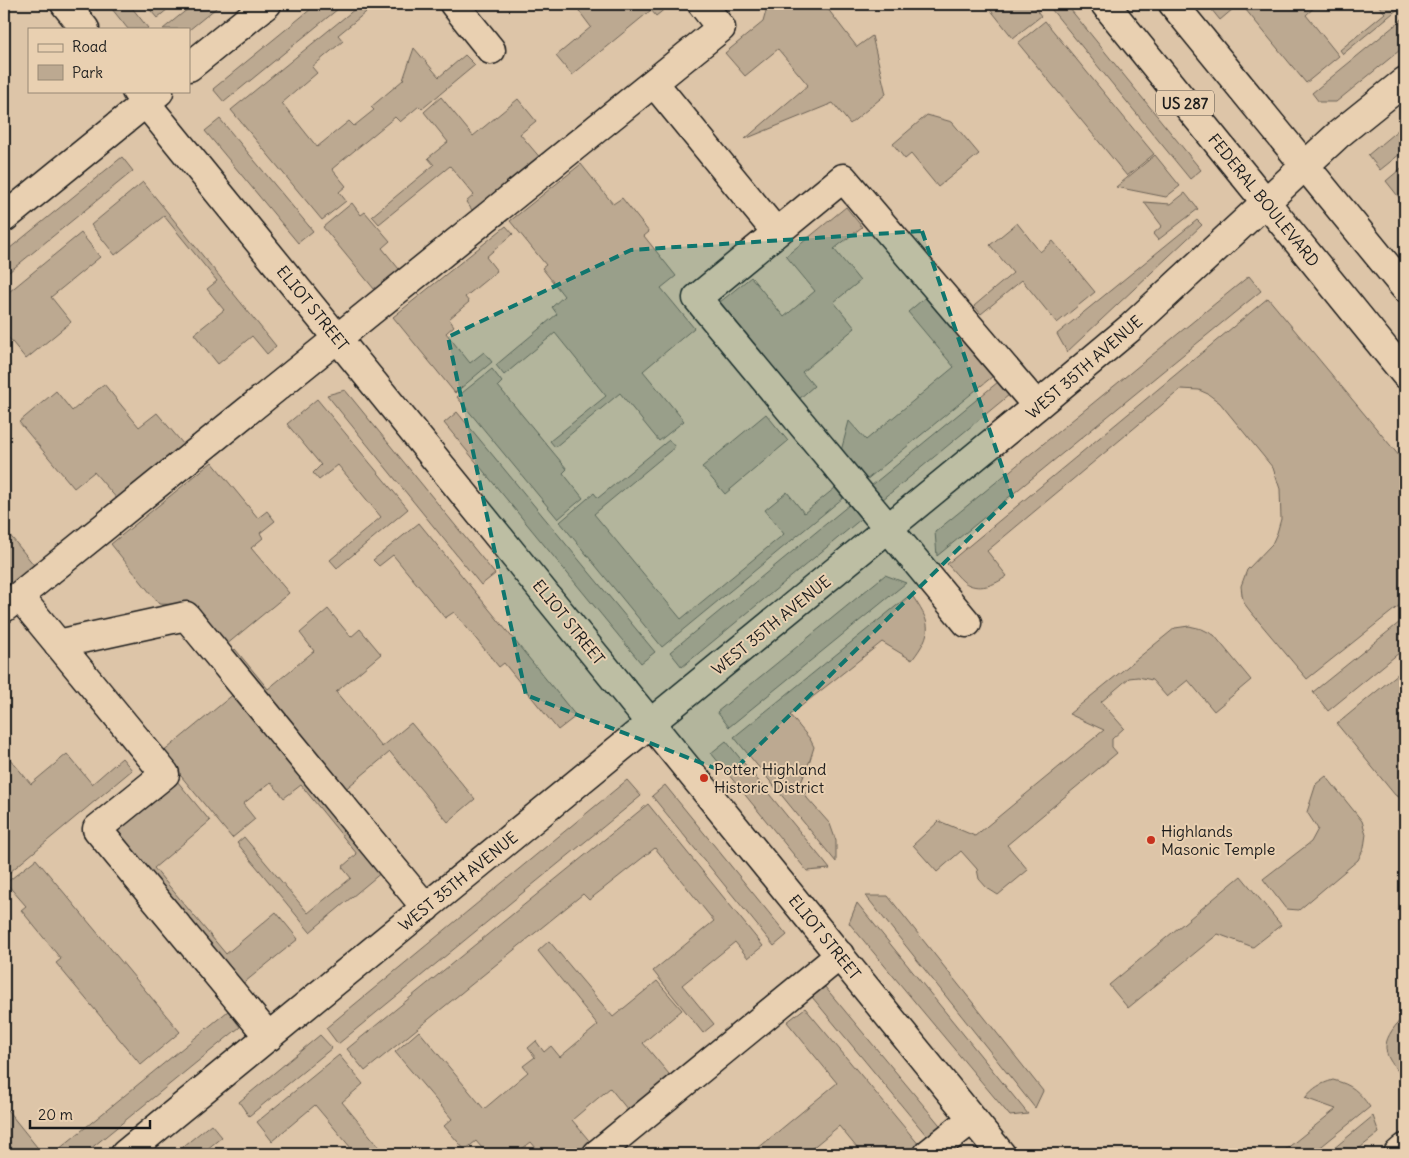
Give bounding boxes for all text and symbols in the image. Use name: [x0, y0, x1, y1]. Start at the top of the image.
legend: [28, 28, 190, 92]
text: Road: [72, 37, 107, 56]
text: Park: [72, 63, 103, 82]
road number: US 287: [1156, 90, 1214, 116]
street label: FEDERAL BOULEVARD: [1204, 129, 1324, 271]
street label: ELIOT STREET: [273, 262, 353, 354]
street label: WEST 35TH AVENUE: [1022, 311, 1146, 423]
street label: WEST 35TH AVENUE: [707, 571, 835, 679]
street label: ELIOT STREET: [529, 576, 609, 668]
place label: Potter Highland Historic District: [714, 759, 826, 797]
marker: Potter Highland Historic District: [698, 772, 710, 784]
place label: Highlands Masonic Temple: [1161, 821, 1275, 859]
street label: WEST 35TH AVENUE: [394, 827, 522, 935]
marker: Highlands Masonic Temple: [1145, 834, 1157, 846]
street label: ELIOT STREET: [785, 891, 865, 983]
scale bar: [30, 1098, 150, 1130]
text: 20 m: [38, 1105, 73, 1124]

